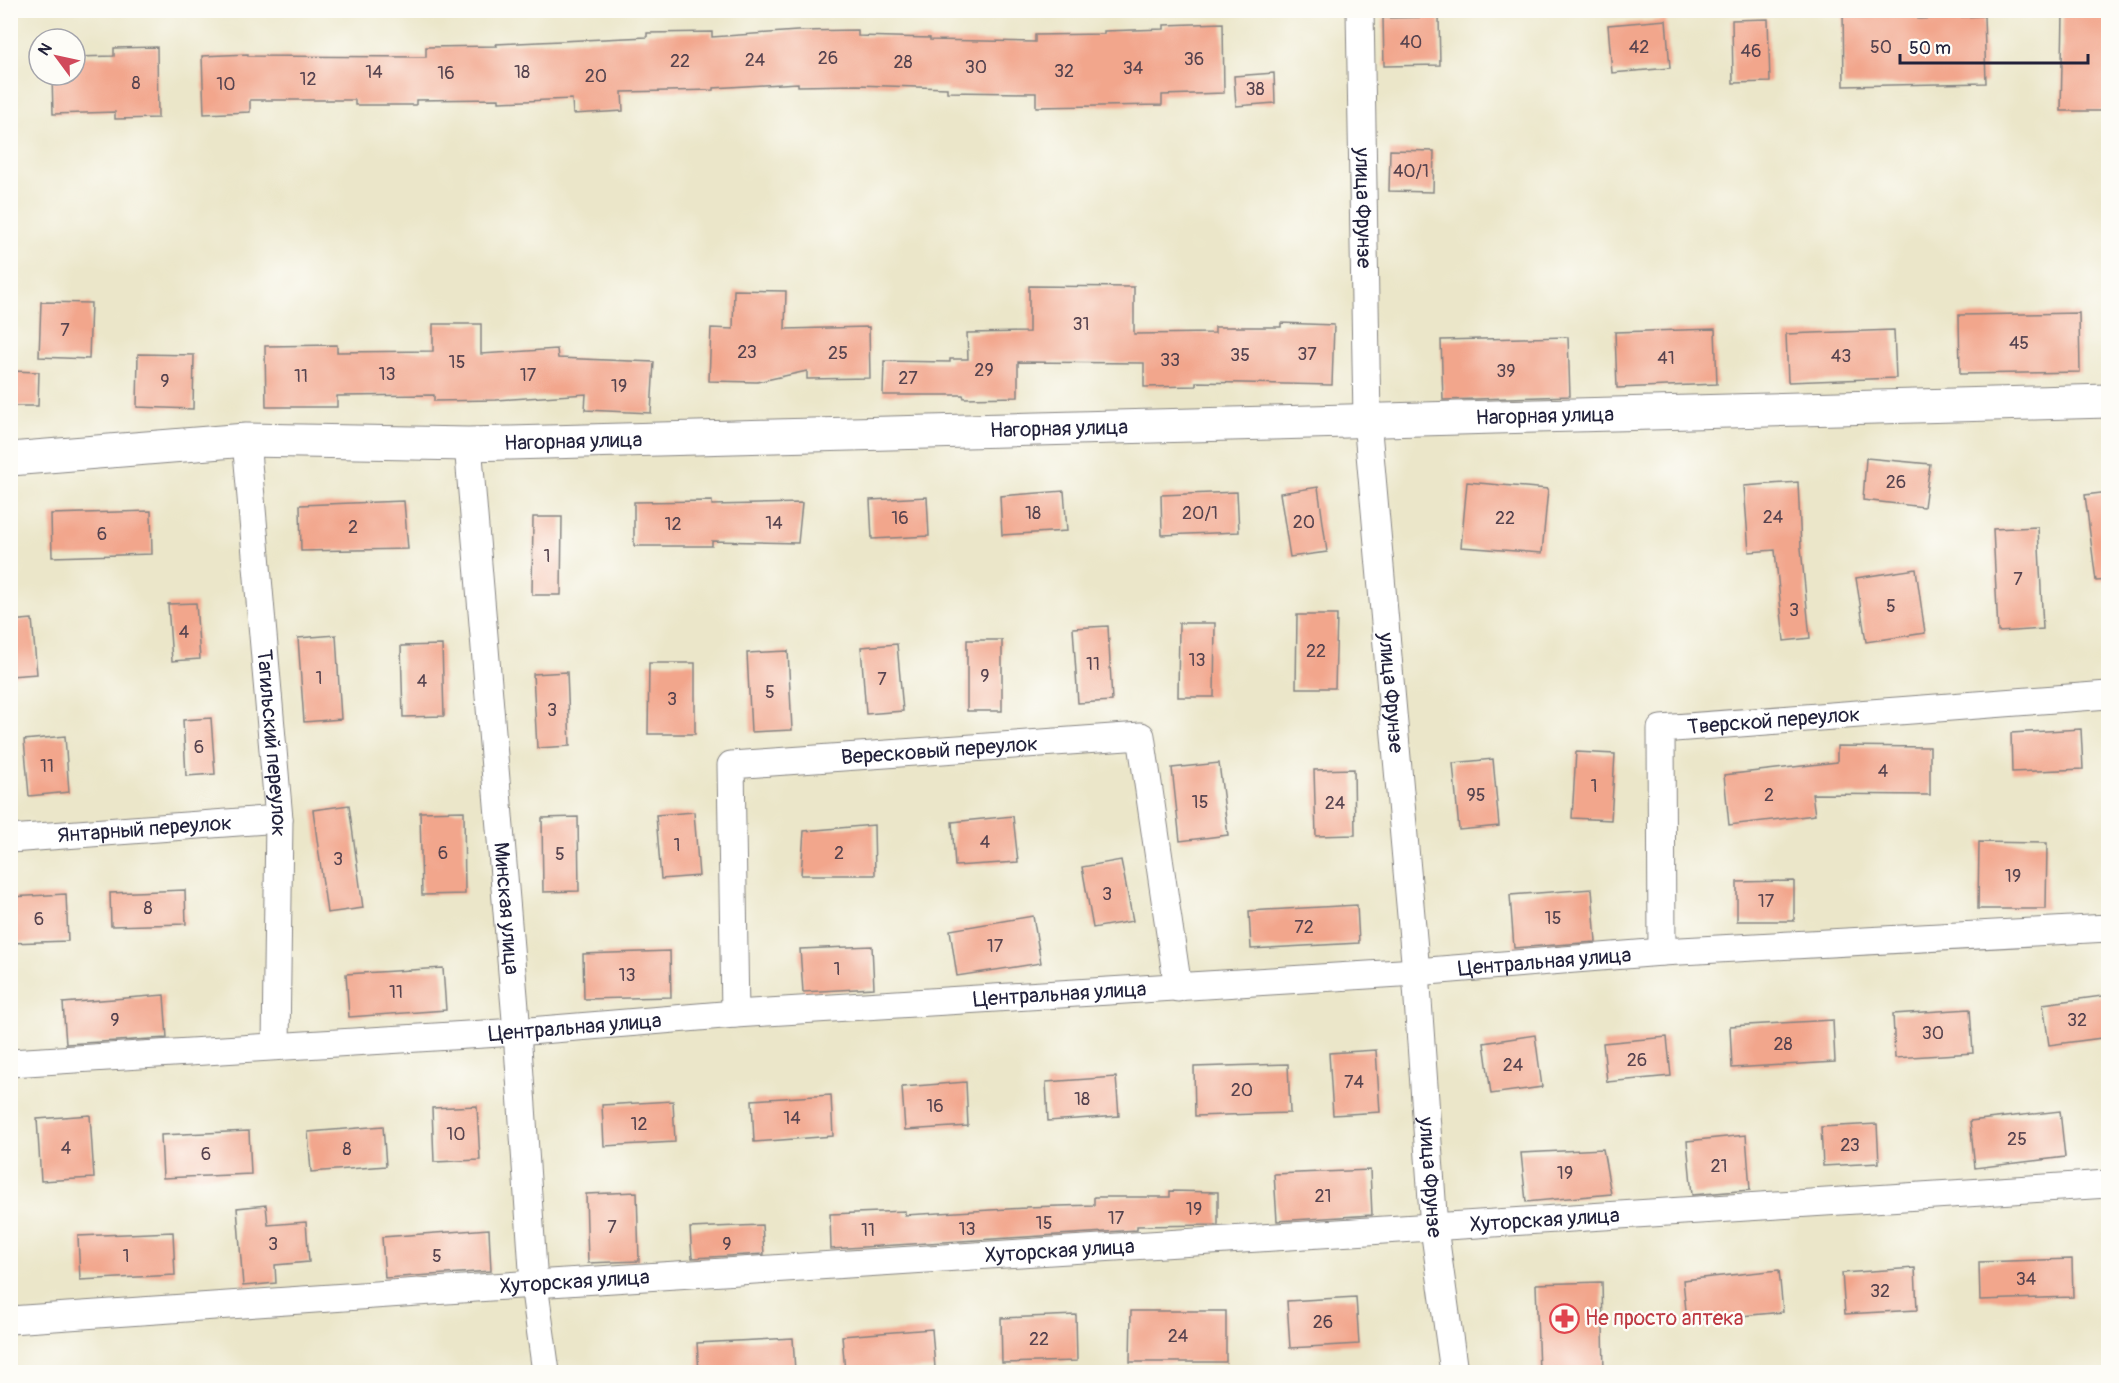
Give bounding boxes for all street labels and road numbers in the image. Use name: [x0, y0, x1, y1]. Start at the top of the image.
street label: улица Фрунзе: [1349, 146, 1378, 269]
street label: Нагорная улица: [1475, 400, 1614, 431]
street label: Нагорная улица: [989, 413, 1129, 444]
street label: Нагорная улица: [504, 426, 643, 457]
street label: улица Фрунзе: [1372, 631, 1410, 755]
street label: Тагильский переулок: [251, 648, 293, 837]
street label: Тверской переулок: [1686, 700, 1861, 740]
street label: Вересковый переулок: [840, 730, 1039, 771]
street label: Янтарный переулок: [56, 809, 233, 849]
street label: Минская улица: [488, 841, 526, 976]
street label: Центральная улица: [1457, 941, 1632, 982]
street label: Центральная улица: [972, 975, 1147, 1013]
street label: Центральная улица: [487, 1007, 663, 1047]
street label: улица Фрунзе: [1413, 1115, 1449, 1240]
street label: Хуторская улица: [1469, 1202, 1620, 1238]
street label: Хуторская улица: [984, 1232, 1135, 1269]
street label: Хуторская улица: [499, 1263, 650, 1300]

